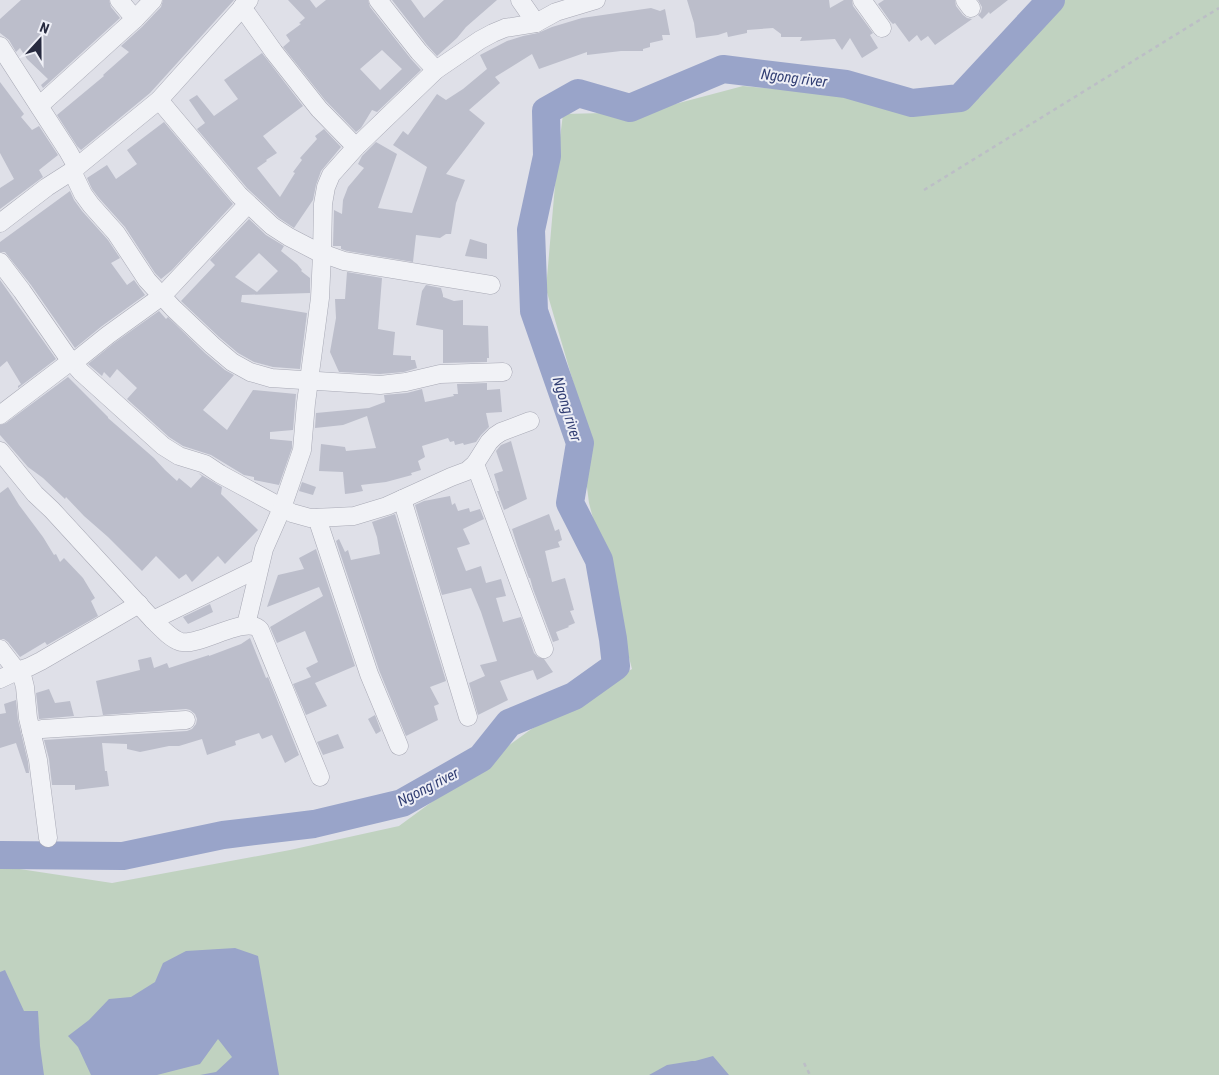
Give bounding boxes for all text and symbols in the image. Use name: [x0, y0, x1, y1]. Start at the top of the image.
north arrow: [15, 15, 65, 65]
text: N: [38, 19, 52, 37]
water label: Ngong river: [760, 65, 829, 91]
water label: Ngong river: [549, 375, 585, 444]
water label: Ngong river: [394, 764, 462, 810]

